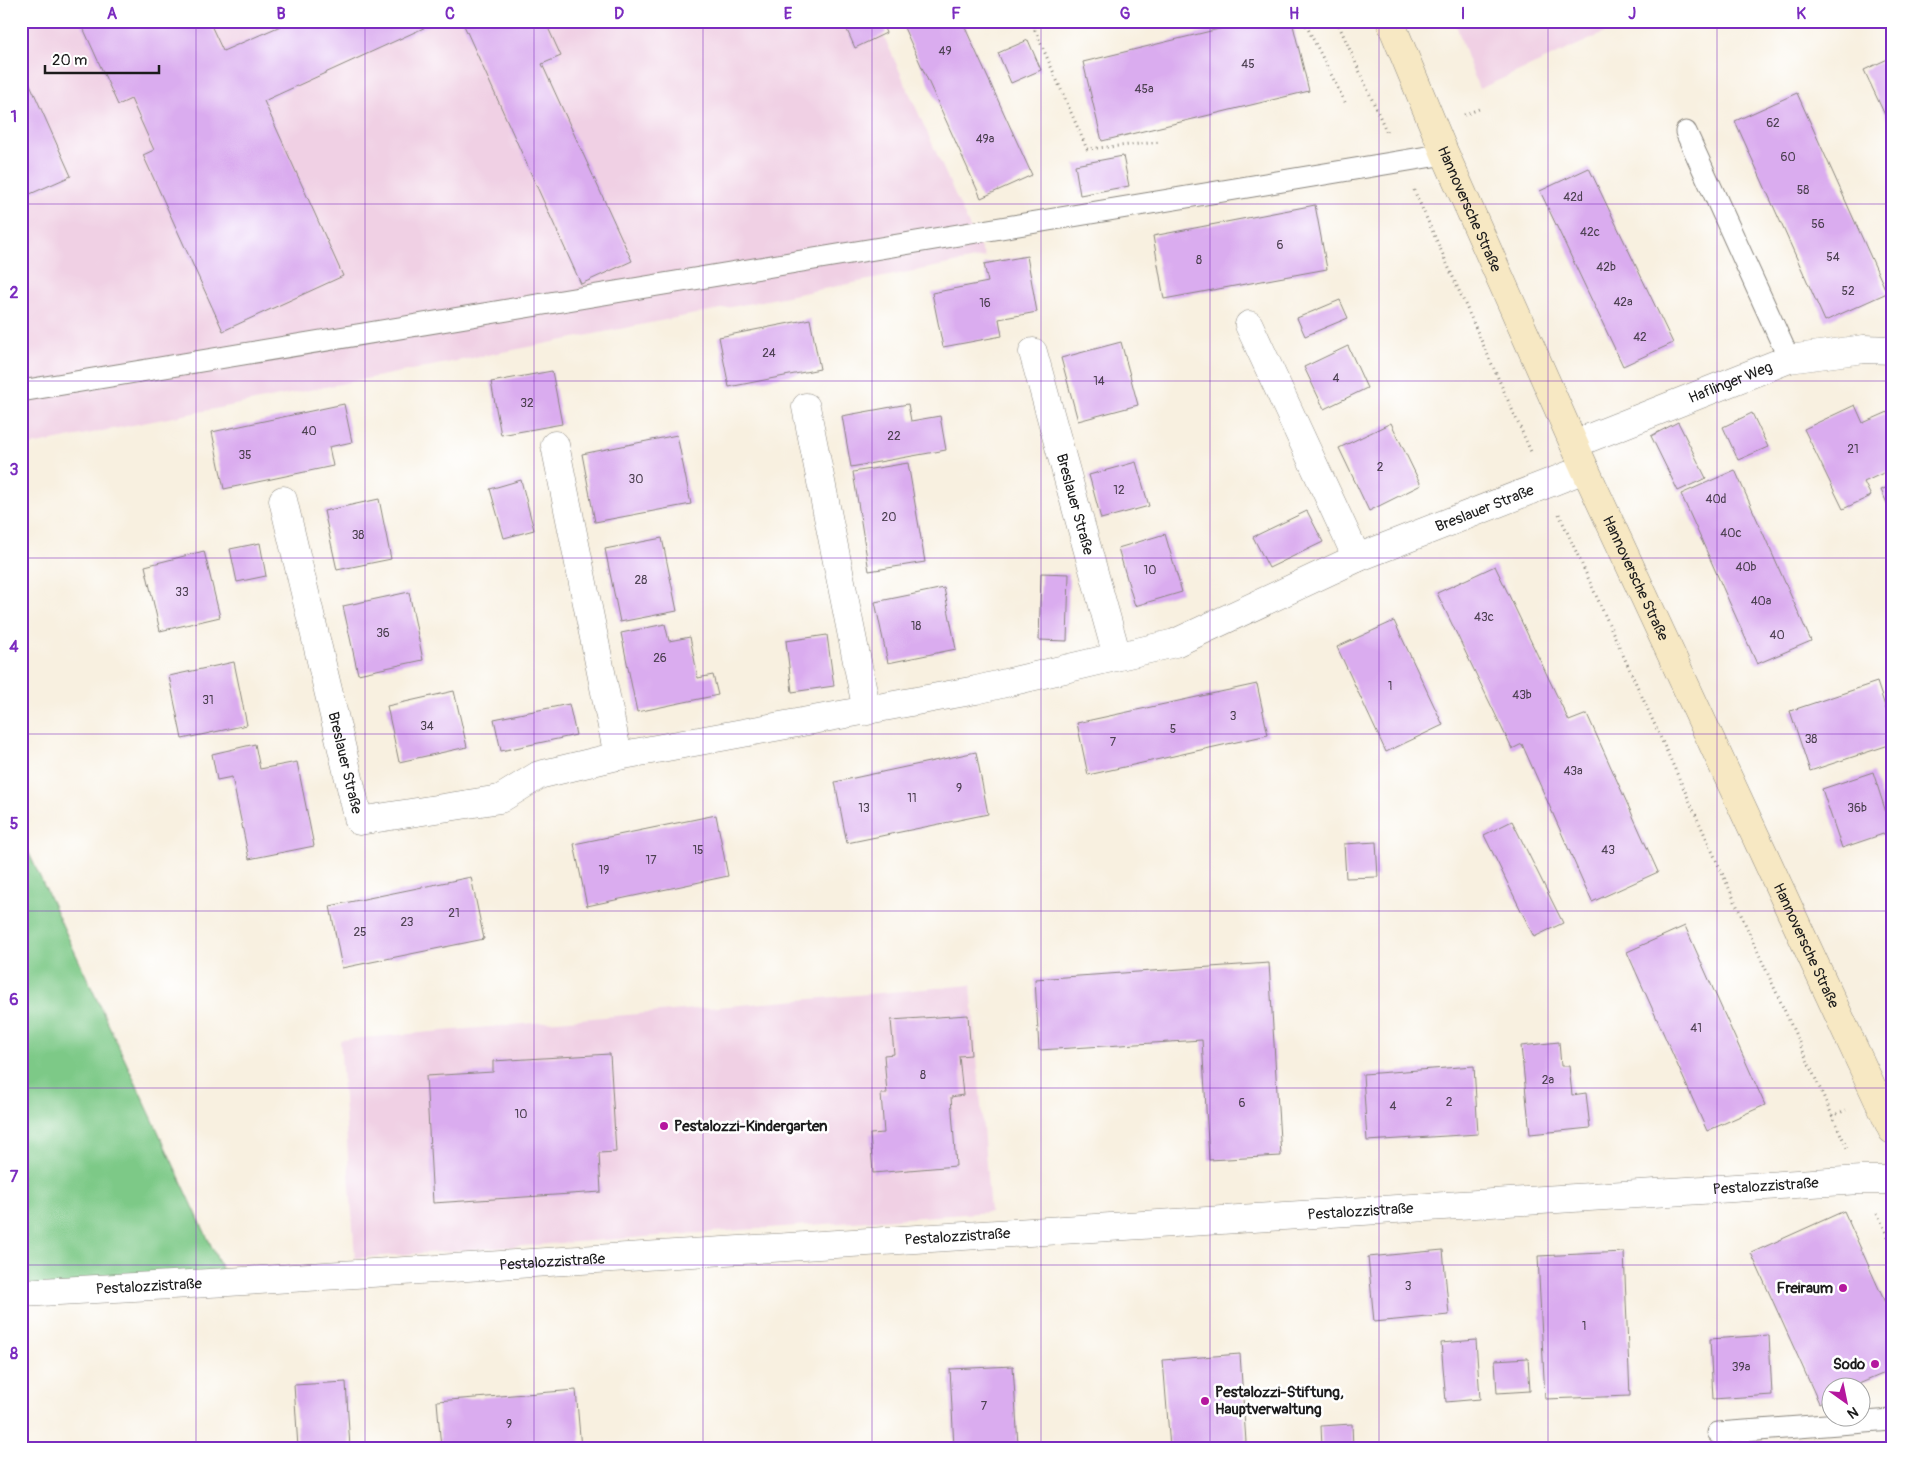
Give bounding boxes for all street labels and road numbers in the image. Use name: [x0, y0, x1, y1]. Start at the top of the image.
street label: Hannoversche Straße: [1433, 143, 1506, 275]
street label: Haflinger Weg: [1686, 357, 1775, 407]
street label: Breslauer Straße: [1052, 452, 1098, 558]
street label: Breslauer Straße: [1433, 480, 1537, 536]
street label: Hannoversche Straße: [1599, 513, 1673, 644]
street label: Breslauer Straße: [324, 710, 367, 816]
street label: Hannoversche Straße: [1769, 880, 1844, 1012]
street label: Pestalozzistraße: [1712, 1173, 1820, 1199]
street label: Pestalozzistraße: [1307, 1198, 1415, 1224]
street label: Pestalozzistraße: [904, 1224, 1011, 1249]
street label: Pestalozzistraße: [499, 1249, 606, 1275]
street label: Pestalozzistraße: [95, 1274, 203, 1299]

